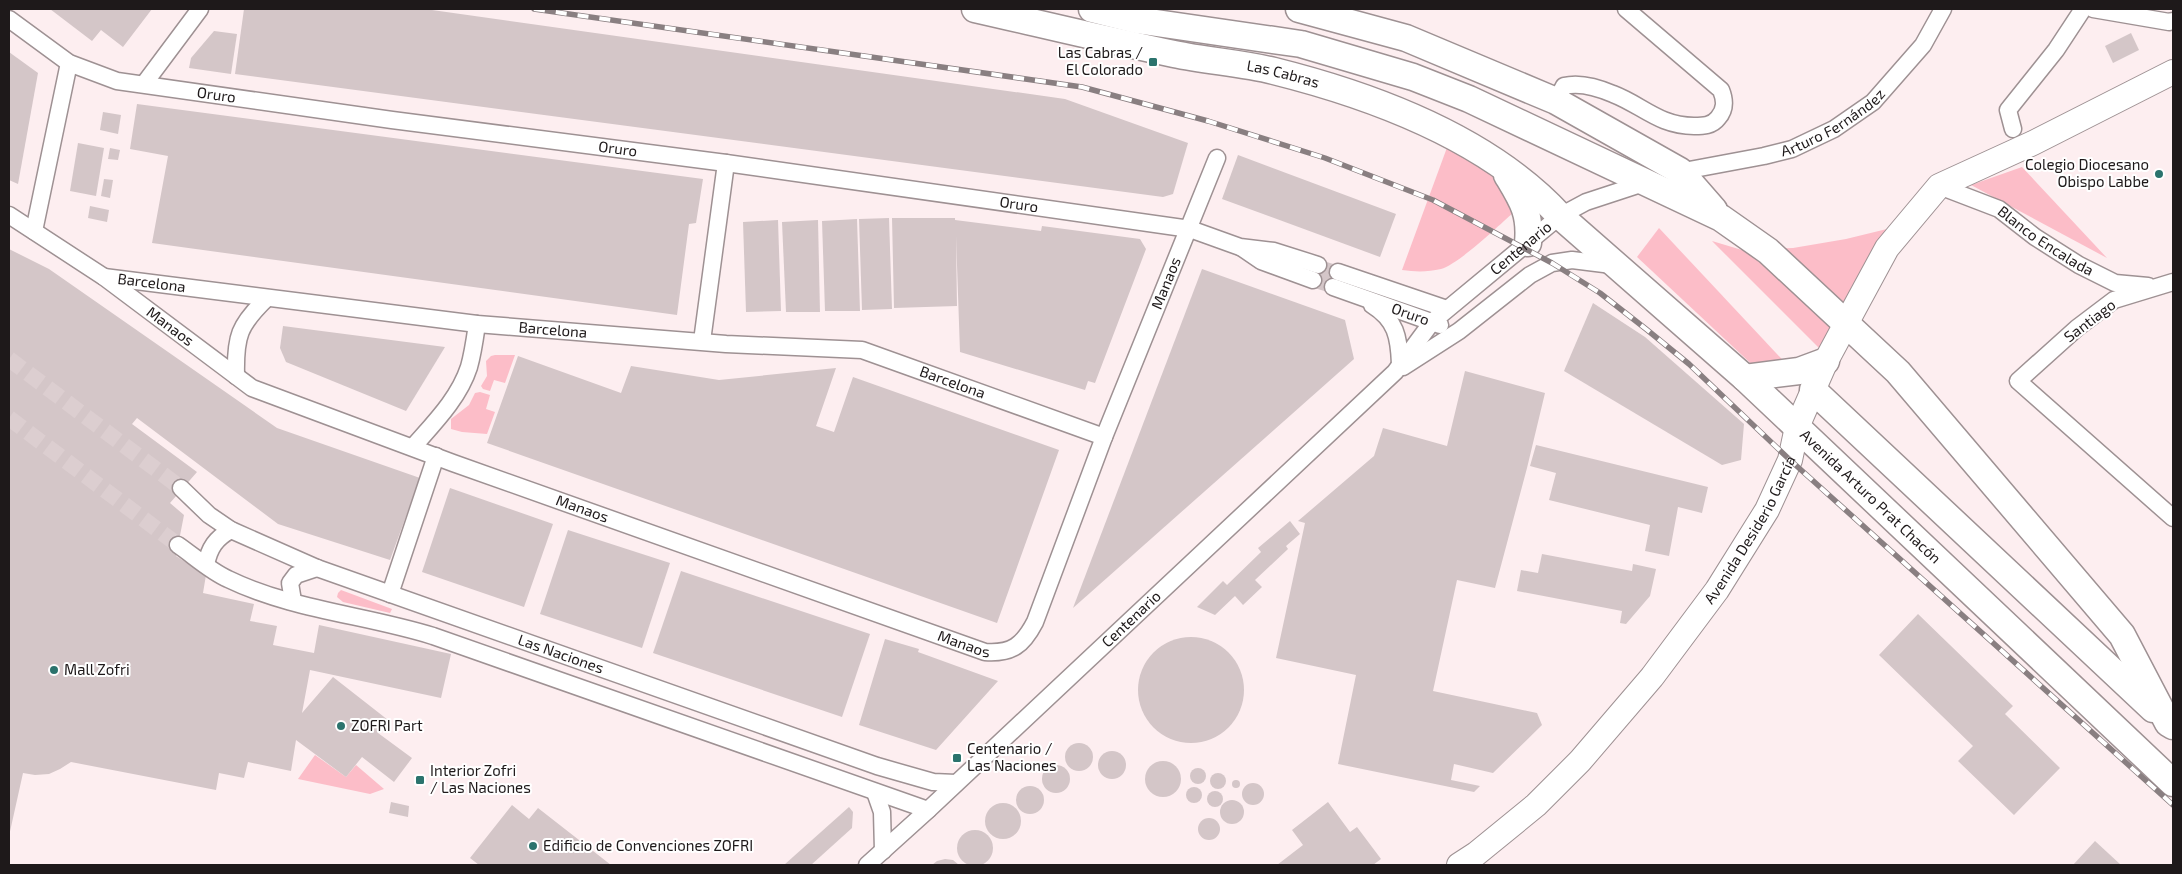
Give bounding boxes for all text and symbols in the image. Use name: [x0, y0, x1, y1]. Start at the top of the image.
place label: Las Cabras / El Colorado: [1058, 43, 1143, 78]
marker: Las Cabras / El Colorado: [1147, 56, 1159, 68]
street label: Las Cabras: [1246, 56, 1322, 91]
street label: Oruro: [196, 82, 237, 106]
street label: Arturo Fernández: [1779, 85, 1888, 159]
street label: Oruro: [597, 137, 638, 159]
place label: Colegio Diocesano Obispo Labbe: [2025, 155, 2149, 190]
marker: Colegio Diocesano Obispo Labbe: [2153, 168, 2165, 180]
street label: Oruro: [998, 192, 1040, 215]
street label: Blanco Encalada: [1995, 202, 2097, 279]
street label: Centenario: [1486, 217, 1555, 278]
street label: Manaos: [1147, 254, 1184, 312]
street label: Barcelona: [117, 269, 187, 295]
street label: Santiago: [2060, 295, 2119, 345]
street label: Oruro: [1389, 298, 1432, 329]
street label: Manaos: [143, 302, 198, 349]
street label: Barcelona: [518, 317, 588, 341]
street label: Barcelona: [917, 361, 988, 402]
street label: Avenida Arturo Prat Chacón: [1797, 425, 1945, 567]
street label: Avenida Desiderio García: [1700, 453, 1799, 607]
street label: Manaos: [554, 490, 611, 526]
street label: Centenario: [1097, 586, 1164, 651]
street label: Manaos: [935, 626, 990, 660]
street label: Las Naciones: [516, 630, 606, 677]
place label: Mall Zofri: [64, 660, 130, 678]
marker: Mall Zofri: [48, 664, 60, 676]
place label: ZOFRI Part: [351, 716, 423, 734]
marker: ZOFRI Part: [335, 720, 347, 732]
place label: Centenario / Las Naciones: [967, 739, 1057, 774]
marker: Centenario / Las Naciones: [951, 752, 963, 764]
place label: Interior Zofri / Las Naciones: [430, 761, 531, 796]
marker: Interior Zofri / Las Naciones: [414, 774, 426, 786]
place label: Edificio de Convenciones ZOFRI: [543, 836, 753, 854]
marker: Edificio de Convenciones ZOFRI: [527, 840, 539, 852]

